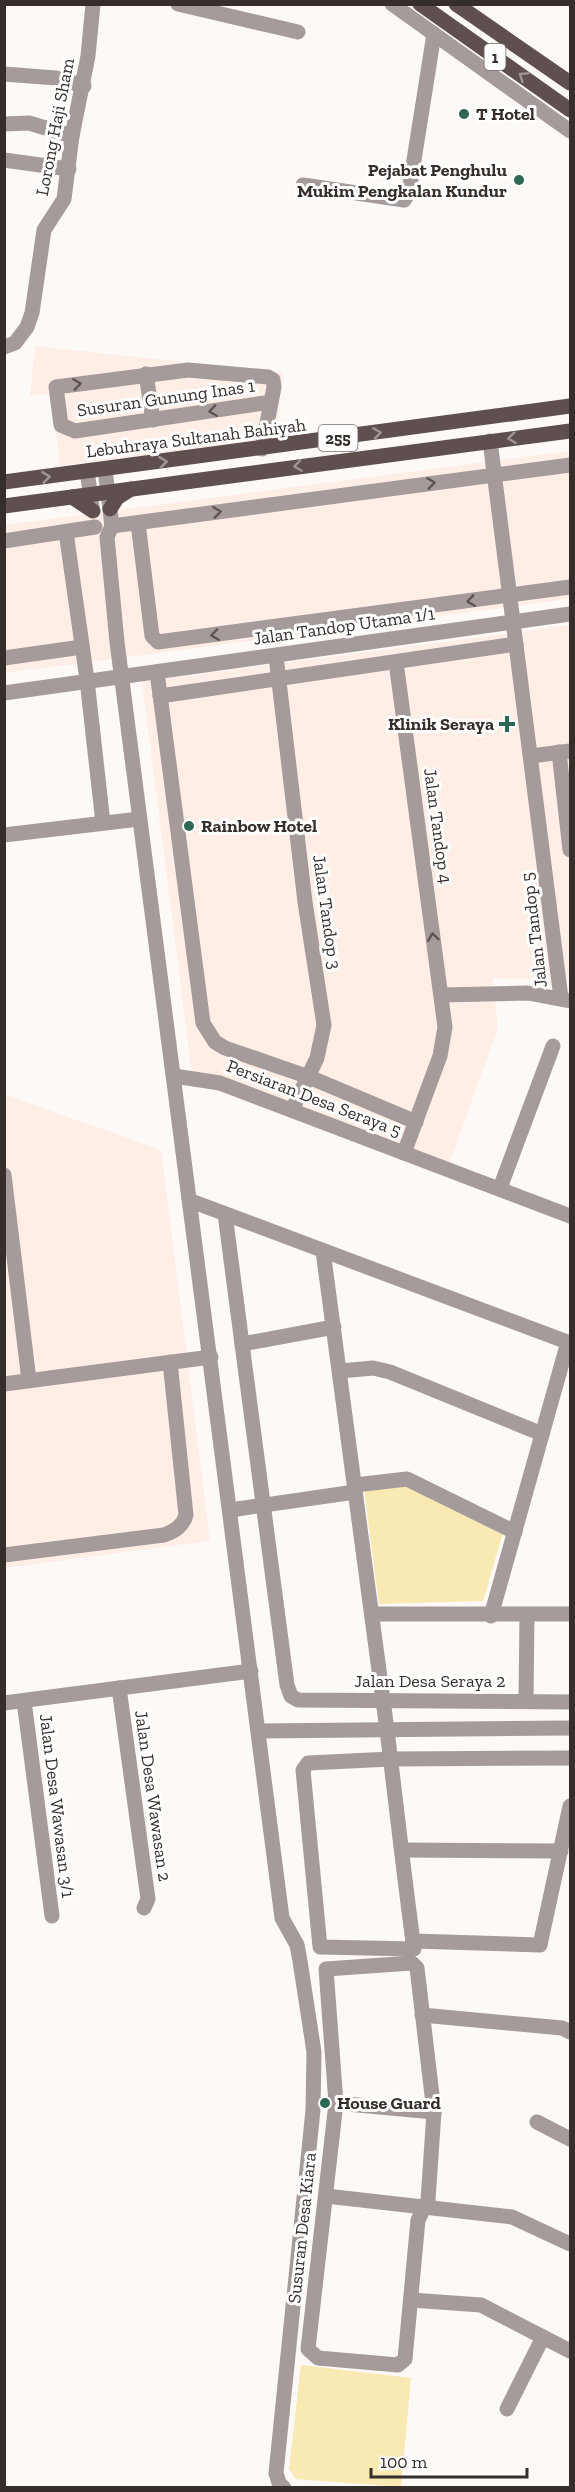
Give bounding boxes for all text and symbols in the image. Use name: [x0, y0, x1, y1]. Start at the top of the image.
road number: 1: [484, 44, 506, 70]
street label: Lorong Haji Sham: [31, 56, 79, 198]
one-way arrow: [518, 73, 529, 84]
place label: T Hotel: [476, 103, 535, 125]
marker: T Hotel: [457, 107, 471, 121]
place label: Pejabat Penghulu Mukim Pengkalan Kundur: [297, 159, 507, 202]
marker: Pejabat Penghulu Mukim Pengkalan Kundur: [512, 173, 526, 187]
street label: Susuran Gunung Inas 1: [76, 375, 256, 421]
one-way arrow: [72, 378, 82, 390]
one-way arrow: [209, 405, 218, 417]
street label: Lebuhraya Sultanah Bahiyah: [85, 414, 307, 462]
road number: 255: [318, 425, 358, 451]
one-way arrow: [372, 427, 381, 439]
one-way arrow: [508, 432, 517, 444]
one-way arrow: [158, 456, 167, 469]
one-way arrow: [294, 460, 303, 472]
one-way arrow: [41, 471, 50, 483]
one-way arrow: [426, 478, 435, 490]
one-way arrow: [212, 507, 221, 519]
one-way arrow: [466, 594, 475, 606]
street label: Jalan Tandop Utama 1/1: [252, 602, 436, 650]
one-way arrow: [211, 628, 220, 641]
place label: Klinik Seraya: [388, 713, 494, 735]
marker: Klinik Seraya: [498, 715, 516, 733]
street label: Jalan Tandop 4: [419, 767, 457, 885]
place label: Rainbow Hotel: [201, 815, 317, 837]
marker: Rainbow Hotel: [182, 819, 196, 833]
street label: Jalan Tandop 3: [308, 853, 346, 971]
street label: Jalan Tandop 5: [516, 871, 552, 989]
one-way arrow: [428, 932, 440, 941]
street label: Persiaran Desa Seraya 5: [224, 1055, 404, 1141]
street label: Jalan Desa Seraya 2: [354, 1670, 506, 1692]
street label: Jalan Desa Wawasan 2: [130, 1709, 176, 1883]
street label: Jalan Desa Wawasan 3/1: [35, 1713, 79, 1899]
place label: House Guard: [337, 2092, 441, 2114]
marker: House Guard: [318, 2096, 332, 2110]
street label: Susuran Desa Kiara: [283, 2151, 321, 2305]
scale bar: [371, 2441, 527, 2479]
text: 100 m: [380, 2451, 428, 2473]

